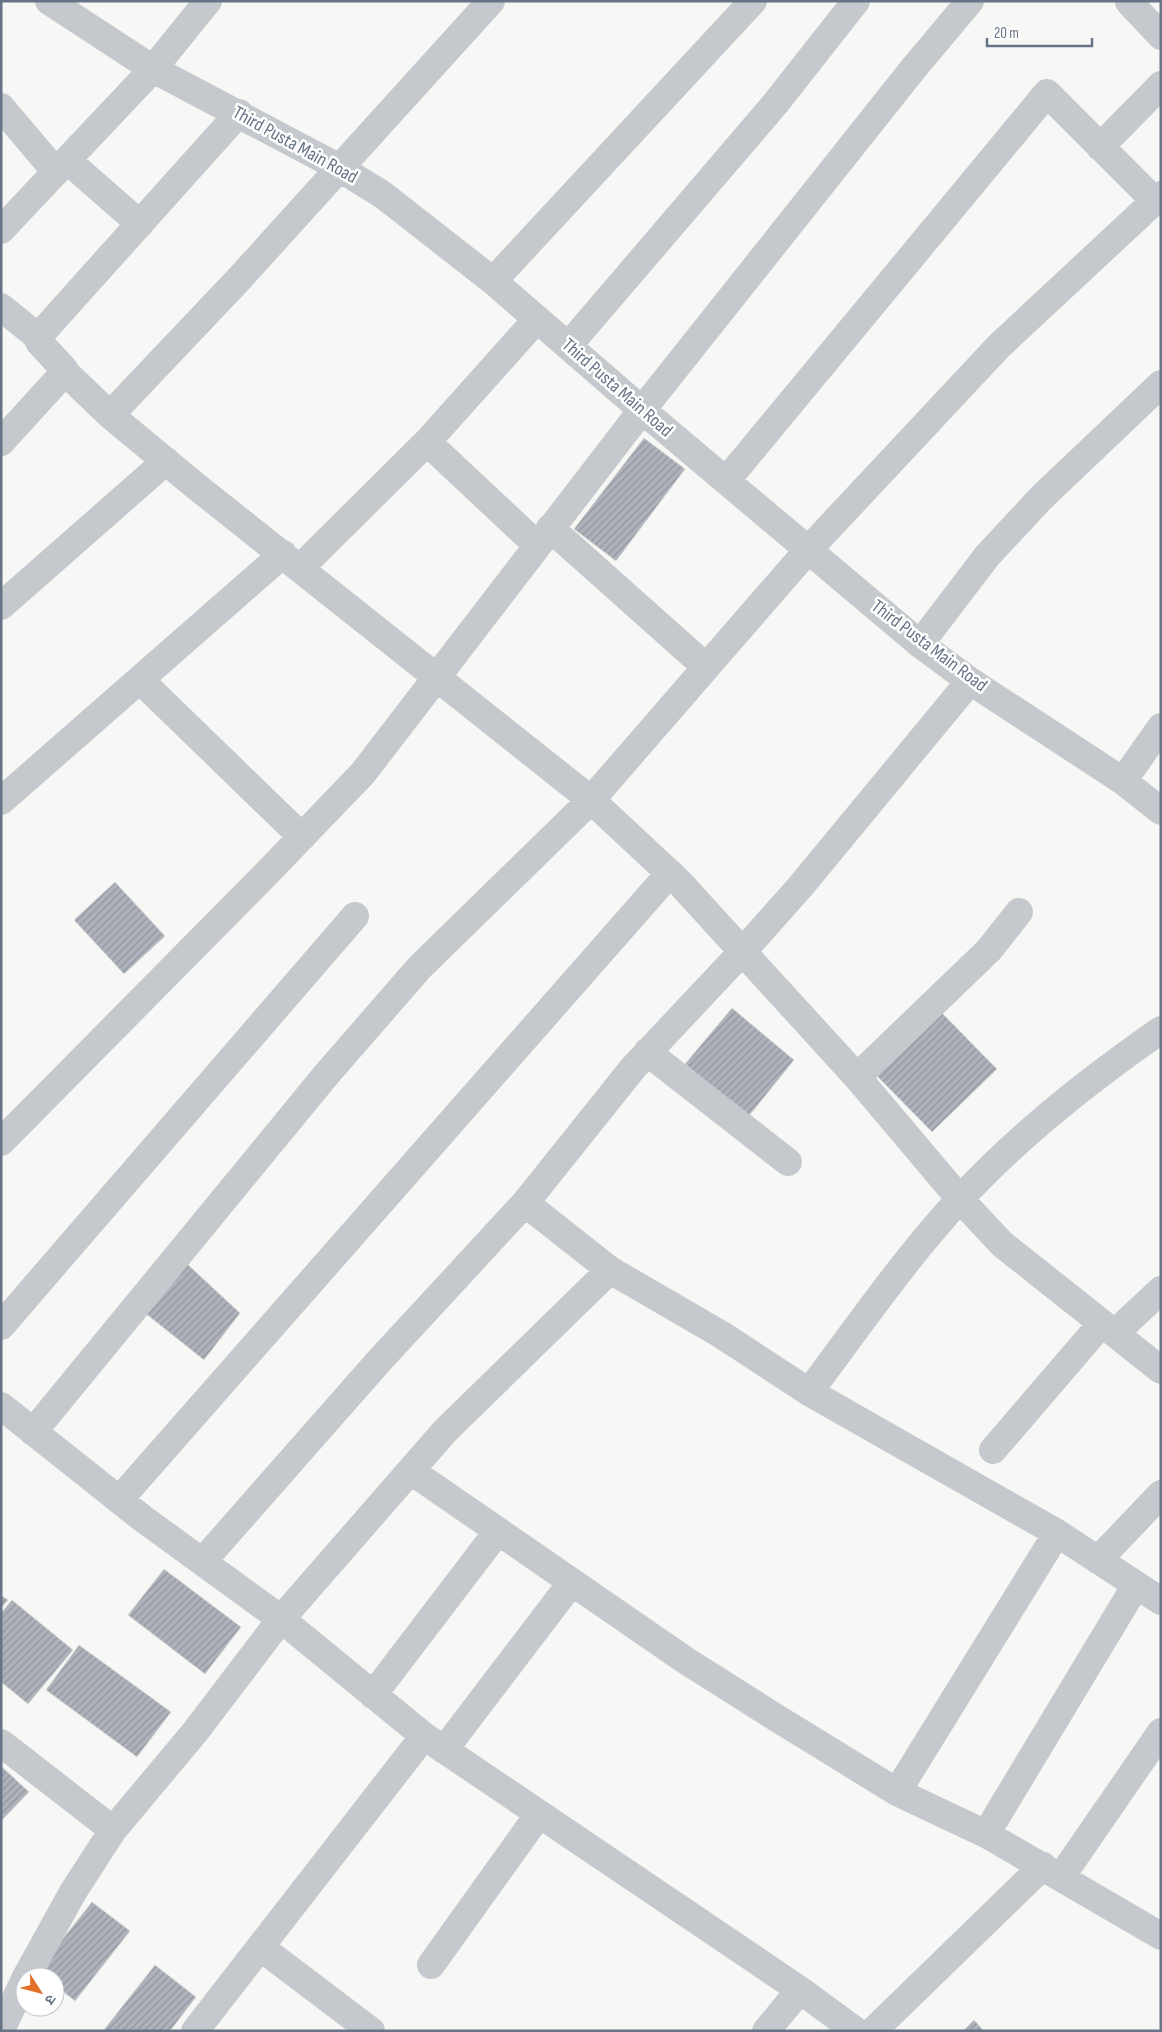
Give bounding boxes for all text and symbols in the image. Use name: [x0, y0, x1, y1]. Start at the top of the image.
scale bar: [987, 15, 1092, 47]
text: 20 m: [994, 24, 1019, 43]
street label: Third Pusta Main Road: [229, 101, 361, 189]
street label: Third Pusta Main Road: [557, 334, 677, 442]
street label: Third Pusta Main Road: [867, 595, 991, 697]
north arrow: [15, 1967, 65, 2017]
text: उ: [40, 1991, 59, 2008]

